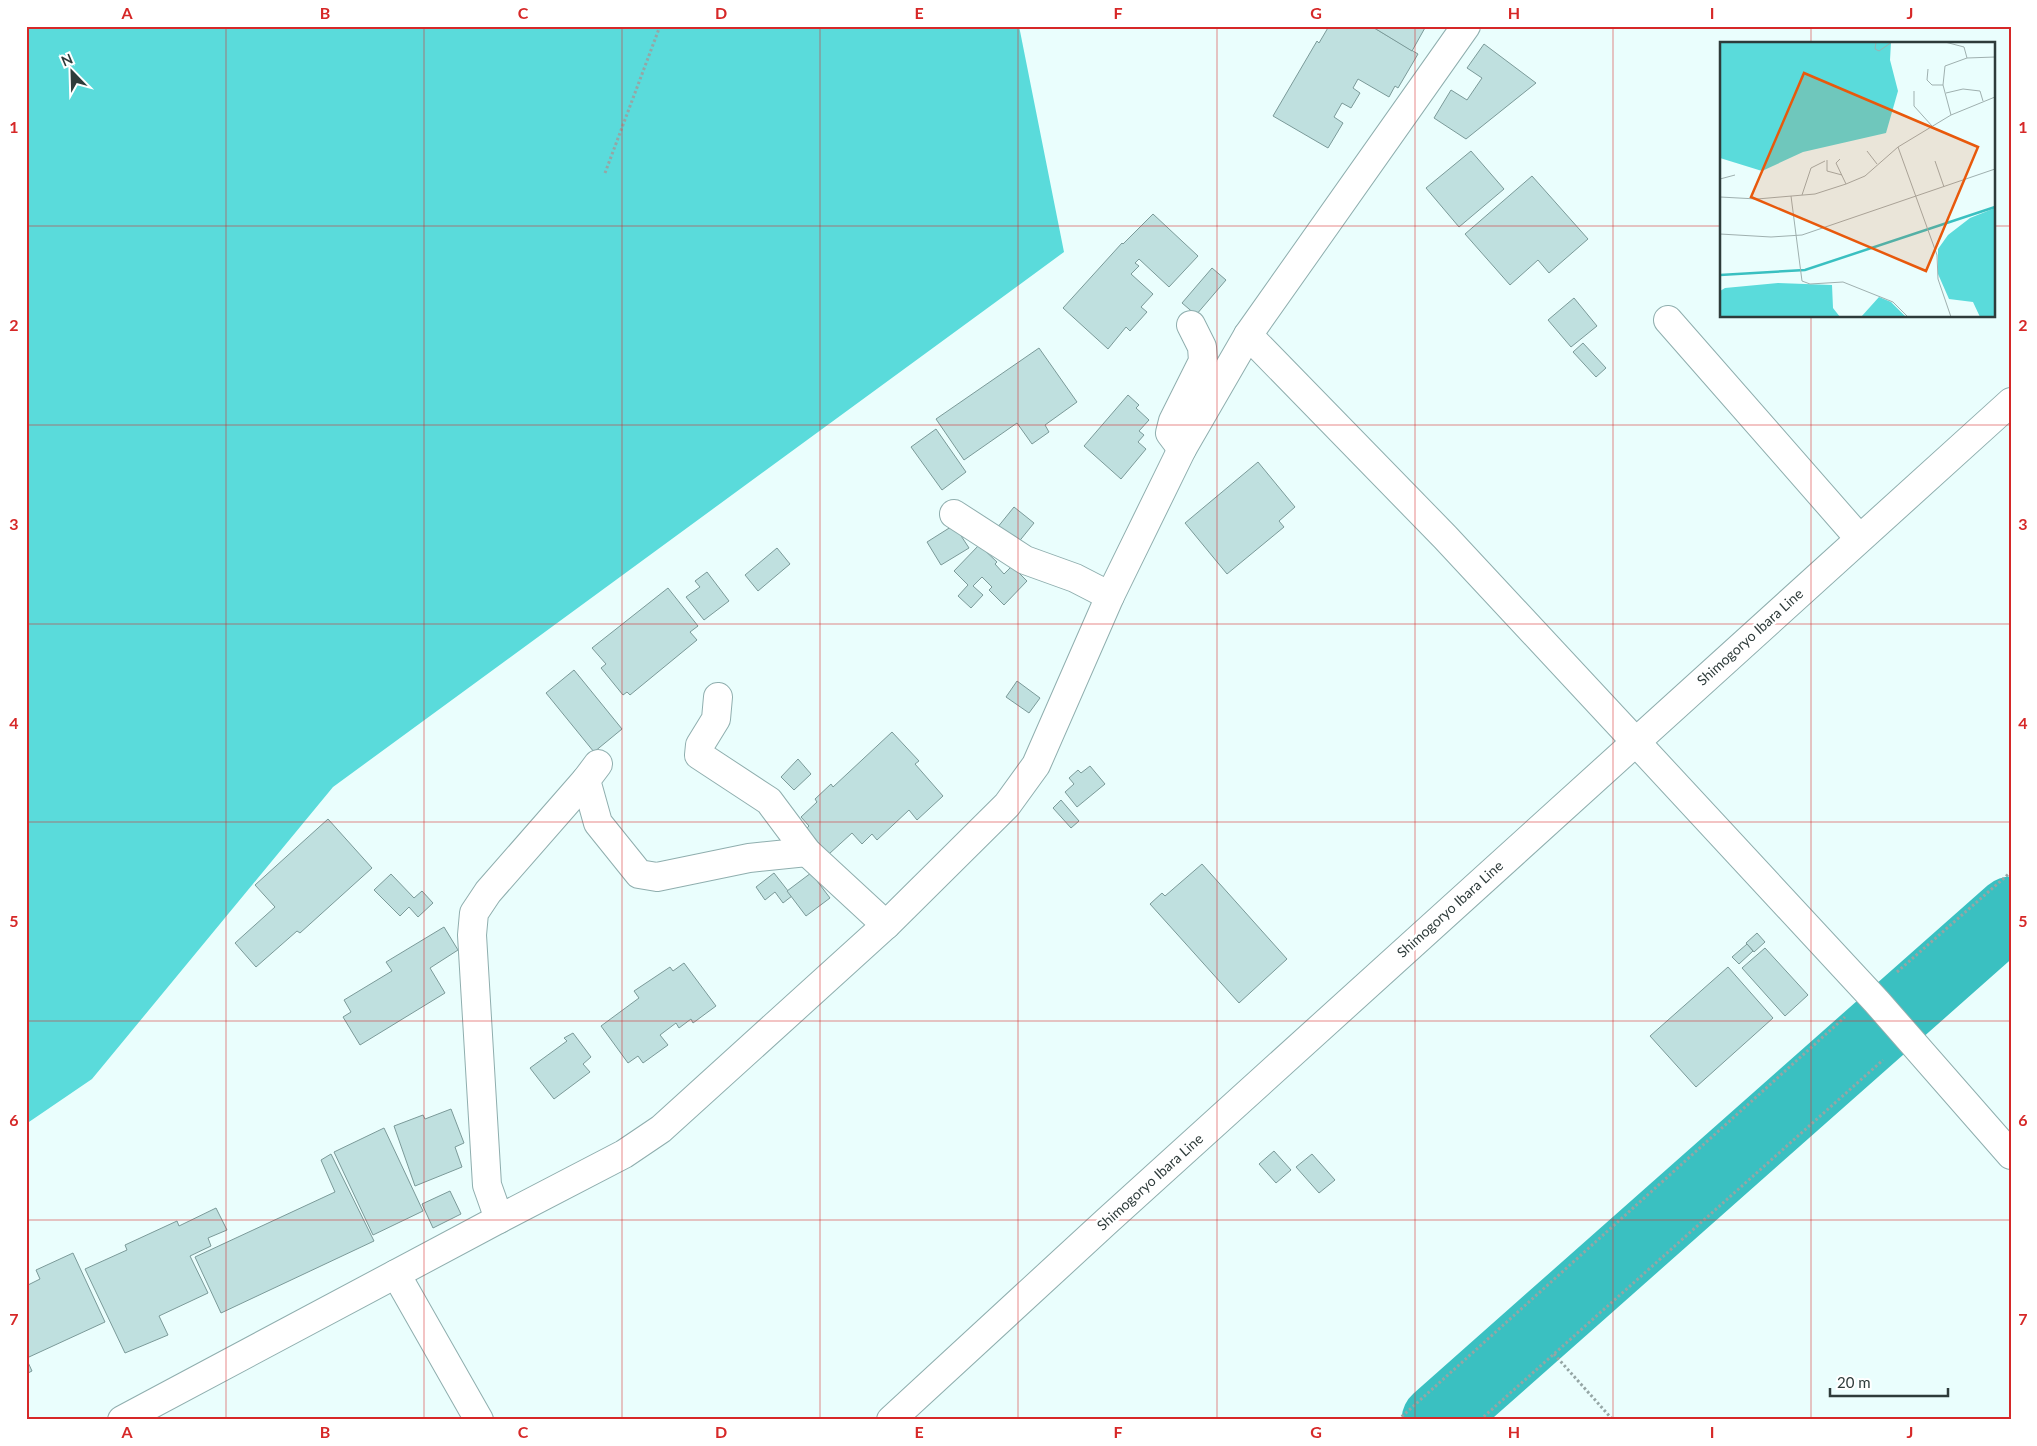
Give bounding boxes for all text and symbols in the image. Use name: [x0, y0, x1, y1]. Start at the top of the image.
text: A: [120, 3, 133, 22]
text: B: [320, 3, 330, 22]
text: C: [518, 3, 529, 22]
text: D: [715, 3, 727, 22]
text: E: [914, 3, 924, 22]
text: F: [1113, 3, 1123, 22]
text: G: [1310, 3, 1322, 22]
text: H: [1508, 3, 1520, 22]
text: I: [1710, 3, 1714, 22]
text: J: [1907, 3, 1913, 22]
inset map: [1720, 42, 1994, 318]
north arrow: [48, 48, 98, 98]
text: N: [58, 50, 75, 70]
text: 1: [9, 117, 19, 136]
text: 1: [2018, 117, 2028, 136]
text: 2: [9, 315, 19, 334]
text: 2: [2018, 315, 2028, 334]
text: 3: [9, 514, 19, 533]
text: 3: [2018, 514, 2028, 533]
street label: Shimogoryo Ibara Line: [1693, 585, 1806, 689]
text: 4: [9, 713, 19, 732]
text: 4: [2018, 713, 2028, 732]
street label: Shimogoryo Ibara Line: [1393, 857, 1506, 961]
text: 5: [9, 911, 19, 930]
text: 5: [2018, 911, 2028, 930]
text: 6: [9, 1110, 19, 1129]
text: 6: [2018, 1110, 2028, 1129]
street label: Shimogoryo Ibara Line: [1093, 1130, 1206, 1234]
text: 7: [9, 1309, 19, 1328]
text: 7: [2018, 1309, 2028, 1328]
scale bar: [1830, 1366, 1947, 1398]
text: 20 m: [1837, 1373, 1871, 1391]
text: A: [120, 1422, 133, 1441]
text: B: [320, 1422, 330, 1441]
text: C: [518, 1422, 529, 1441]
text: D: [715, 1422, 727, 1441]
text: E: [914, 1422, 924, 1441]
text: F: [1113, 1422, 1123, 1441]
text: G: [1310, 1422, 1322, 1441]
text: H: [1508, 1422, 1520, 1441]
text: I: [1710, 1422, 1714, 1441]
text: J: [1907, 1422, 1913, 1441]

